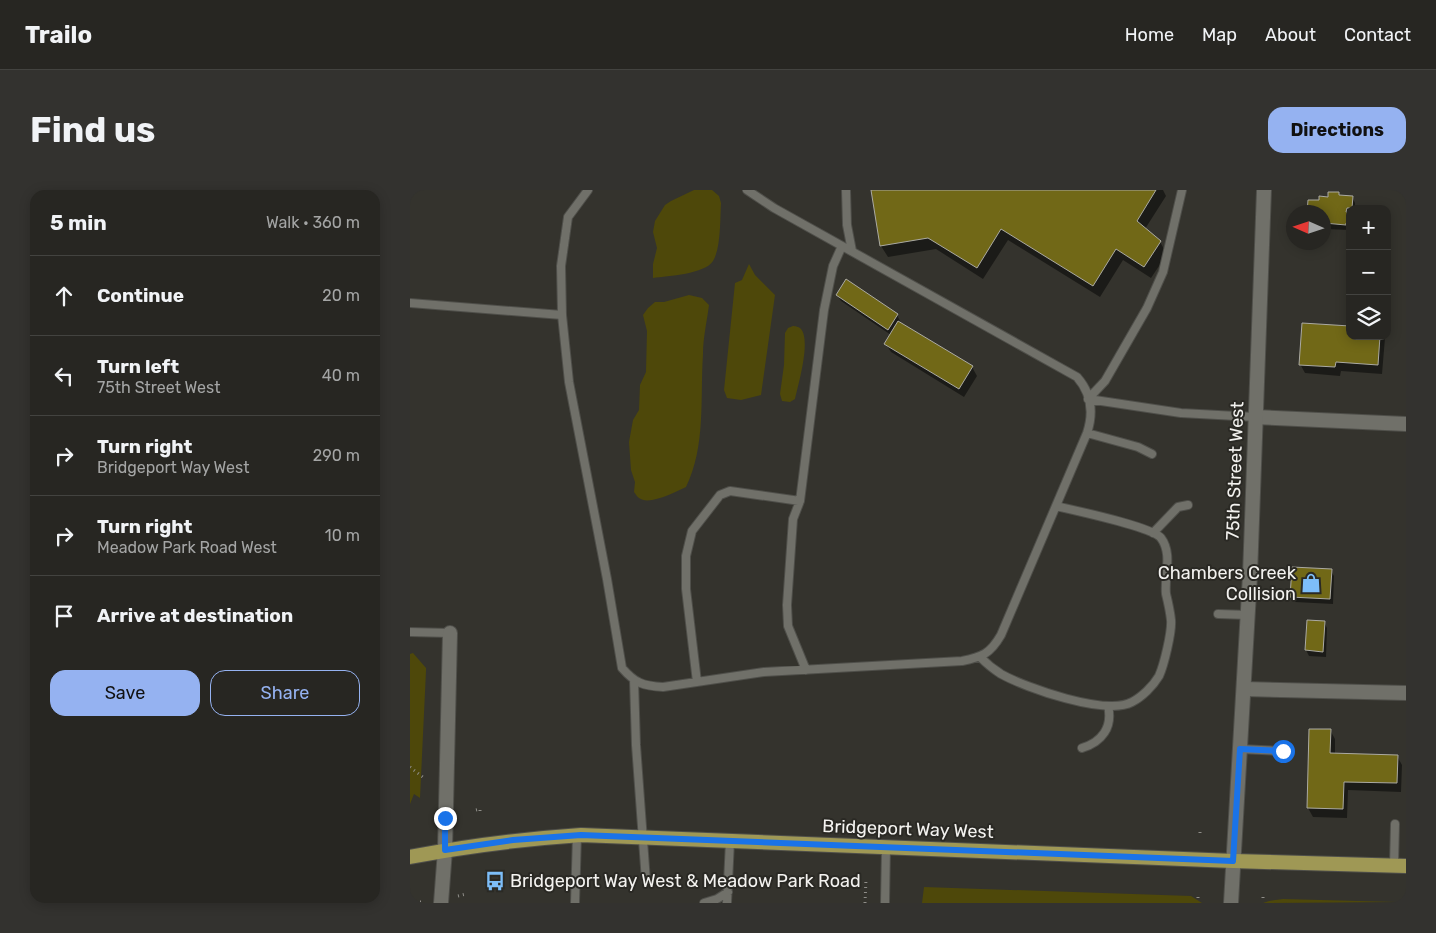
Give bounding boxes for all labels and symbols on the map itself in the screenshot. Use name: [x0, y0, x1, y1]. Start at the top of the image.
north arrow: [1286, 205, 1331, 250]
street label: 75th Street West: [1222, 401, 1248, 541]
place label: Chambers Creek Collision: [1158, 562, 1297, 605]
shop icon: Chambers Creek Collision: [1300, 572, 1322, 594]
route start: [1272, 740, 1295, 763]
route end: [434, 807, 457, 830]
street label: Bridgeport Way West: [822, 815, 994, 843]
bus stop icon: Bridgeport Way West & Meadow Park Road: [484, 870, 506, 892]
place label: Bridgeport Way West & Meadow Park Road: [510, 870, 861, 892]

